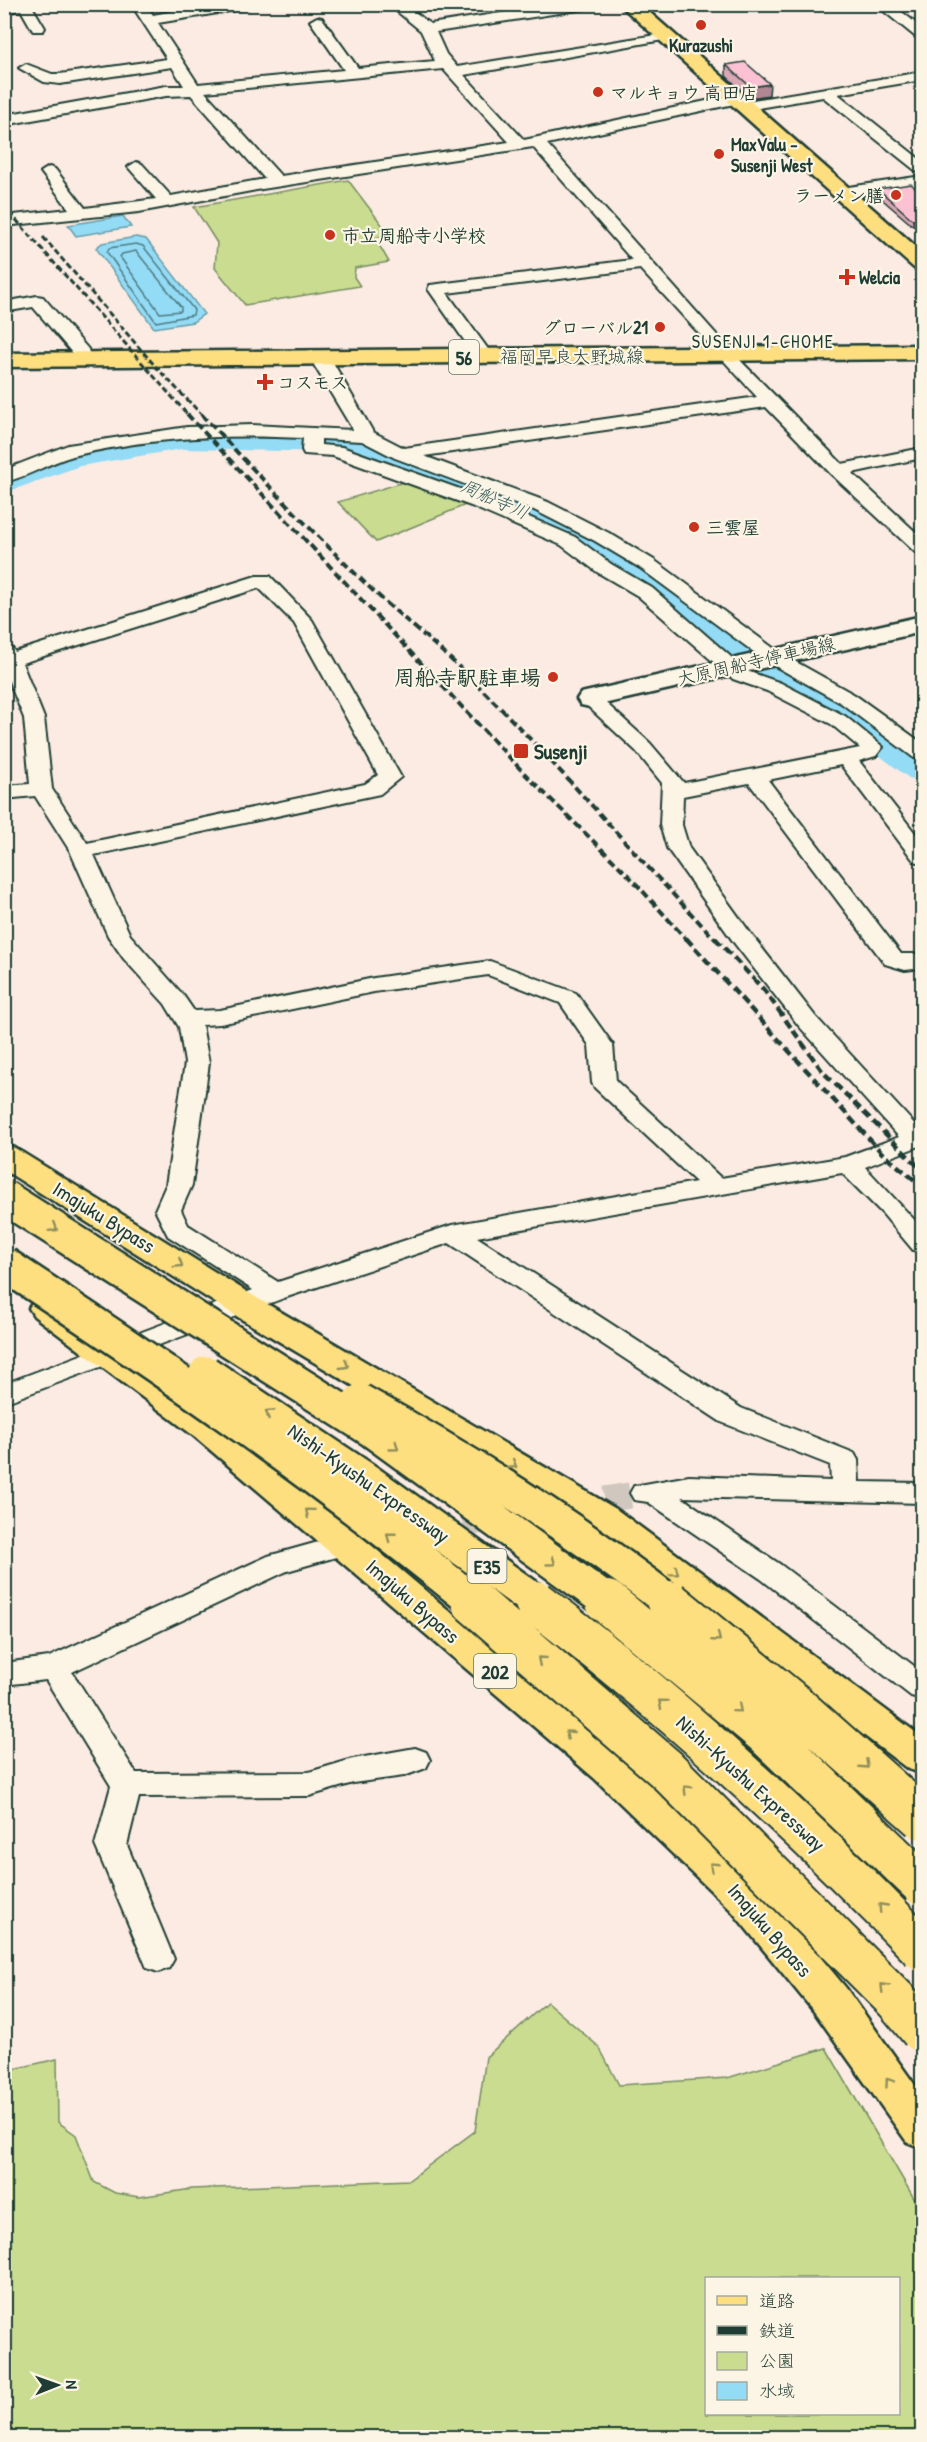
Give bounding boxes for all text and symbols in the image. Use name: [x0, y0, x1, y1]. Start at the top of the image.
marker: Kurazushi: [694, 18, 708, 32]
place label: Kurazushi: [669, 33, 733, 58]
place label: マルキョウ 高田店: [610, 80, 758, 105]
marker: マルキョウ 高田店: [591, 85, 605, 99]
place label: MaxValu - Susenji West: [731, 132, 813, 178]
marker: MaxValu - Susenji West: [712, 147, 726, 161]
place label: ラーメン膳: [794, 183, 884, 208]
marker: ラーメン膳: [889, 188, 903, 202]
place label: 市立周船寺小学校: [342, 223, 486, 248]
marker: 市立周船寺小学校: [323, 228, 337, 242]
place label: Welcia: [859, 265, 901, 290]
marker: Welcia: [840, 270, 854, 284]
place label: グローバル21: [543, 315, 648, 340]
marker: グローバル21: [653, 320, 667, 334]
district label: SUSENJI 1-CHOME: [692, 329, 834, 354]
road number: 56: [449, 340, 479, 374]
street label: 福岡早良大野城線: [500, 344, 644, 369]
place label: コスモス: [277, 370, 348, 395]
marker: コスモス: [258, 375, 272, 389]
water label: 周船寺川: [457, 473, 533, 525]
place label: 三雲屋: [706, 515, 760, 540]
marker: 三雲屋: [687, 520, 701, 534]
street label: 大原周船寺停車場線: [674, 631, 838, 691]
place label: 周船寺駅駐車場: [394, 663, 541, 692]
marker: 周船寺駅駐車場: [546, 670, 560, 684]
place label: Susenji: [534, 737, 588, 766]
marker: Susenji: [512, 742, 530, 760]
street label: Imajuku Bypass: [47, 1174, 161, 1260]
one-way arrow: [47, 1221, 58, 1232]
one-way arrow: [172, 1257, 183, 1268]
one-way arrow: [339, 1358, 349, 1369]
one-way arrow: [264, 1410, 275, 1421]
street label: Nishi-Kyushu Expressway: [282, 1416, 456, 1550]
one-way arrow: [388, 1440, 399, 1451]
one-way arrow: [507, 1457, 517, 1469]
one-way arrow: [305, 1508, 316, 1519]
one-way arrow: [386, 1533, 397, 1544]
road number: E35: [468, 1549, 506, 1583]
street label: Imajuku Bypass: [360, 1552, 466, 1650]
one-way arrow: [546, 1555, 557, 1566]
one-way arrow: [669, 1565, 680, 1576]
one-way arrow: [710, 1631, 721, 1642]
road number: 202: [474, 1654, 516, 1688]
one-way arrow: [537, 1657, 548, 1668]
one-way arrow: [658, 1699, 669, 1710]
one-way arrow: [731, 1702, 742, 1713]
street label: Nishi-Kyushu Expressway: [670, 1708, 832, 1858]
one-way arrow: [565, 1730, 576, 1741]
one-way arrow: [858, 1758, 869, 1769]
one-way arrow: [683, 1786, 694, 1797]
one-way arrow: [709, 1862, 719, 1873]
street label: Imajuku Bypass: [721, 1877, 819, 1983]
one-way arrow: [878, 1903, 889, 1914]
one-way arrow: [880, 1984, 891, 1995]
one-way arrow: [885, 2077, 896, 2088]
legend: [705, 2277, 900, 2415]
text: 道路: [759, 2288, 795, 2313]
text: 鉄道: [759, 2318, 795, 2343]
text: 公園: [759, 2348, 795, 2373]
north arrow: [27, 2355, 87, 2415]
text: 水域: [759, 2378, 795, 2403]
text: N: [61, 2380, 83, 2390]

